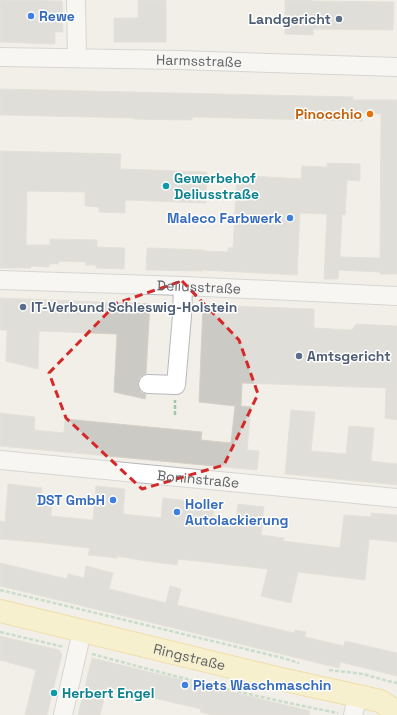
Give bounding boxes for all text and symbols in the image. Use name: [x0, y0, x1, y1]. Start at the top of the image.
place label: Rewe: [39, 7, 75, 25]
place label: Landgericht: [248, 10, 331, 28]
marker: Rewe: [26, 11, 36, 21]
marker: Landgericht: [334, 14, 344, 24]
street label: Harmsstraße: [156, 51, 242, 71]
place label: Pinocchio: [295, 105, 362, 123]
marker: Pinocchio: [365, 109, 375, 119]
place label: Gewerbehof Deliusstraße: [174, 169, 259, 203]
marker: Gewerbehof Deliusstraße: [161, 181, 171, 191]
place label: Maleco Farbwerk: [167, 209, 282, 227]
marker: Maleco Farbwerk: [285, 213, 295, 223]
street label: Deliusstraße: [156, 276, 241, 298]
place label: IT-Verbund Schleswig-Holstein: [31, 298, 237, 316]
marker: IT-Verbund Schleswig-Holstein: [18, 302, 28, 312]
place label: Amtsgericht: [307, 347, 391, 365]
marker: Amtsgericht: [294, 351, 304, 361]
street label: Boninstraße: [156, 466, 240, 492]
place label: DST GmbH: [37, 491, 105, 509]
marker: DST GmbH: [108, 495, 118, 505]
place label: Holler Autolackierung: [185, 495, 289, 529]
marker: Holler Autolackierung: [172, 507, 182, 517]
street label: Ringstraße: [152, 639, 227, 674]
place label: Piets Waschmaschin: [193, 676, 331, 694]
marker: Piets Waschmaschin: [180, 680, 190, 690]
place label: Herbert Engel: [62, 684, 154, 702]
marker: Herbert Engel: [49, 688, 59, 698]

